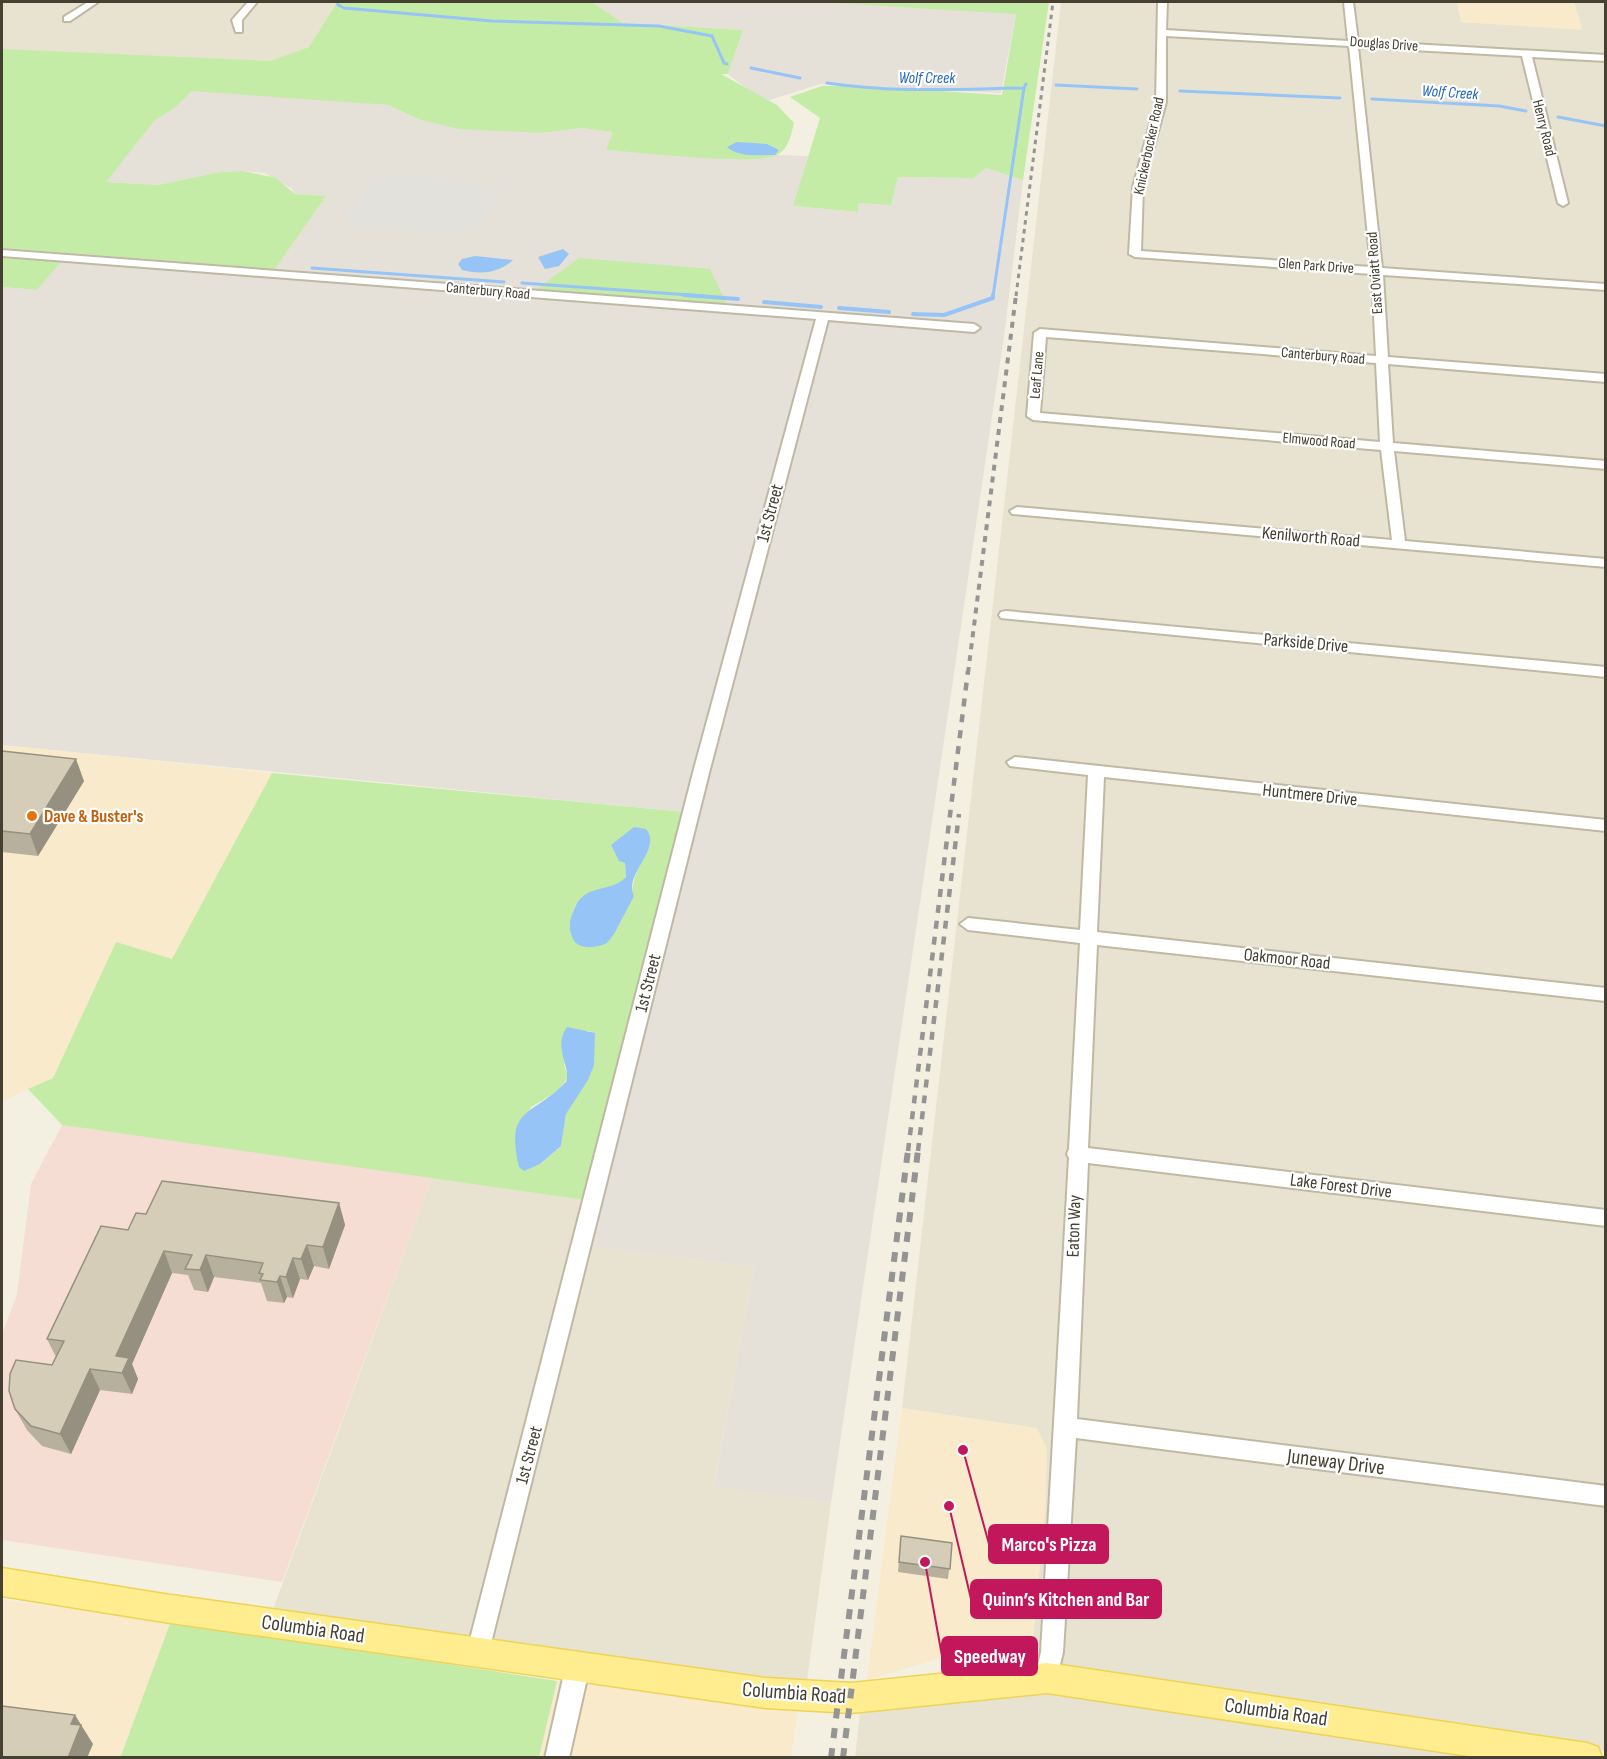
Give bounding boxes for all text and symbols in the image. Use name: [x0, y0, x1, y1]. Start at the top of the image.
street label: Douglas Drive: [1349, 32, 1419, 56]
water label: Wolf Creek: [899, 69, 956, 88]
water label: Wolf Creek: [1421, 82, 1480, 105]
street label: Knickerbocker Road: [1129, 95, 1169, 197]
street label: Henry Road: [1528, 98, 1560, 158]
street label: East Oviatt Road: [1363, 231, 1387, 315]
street label: Glen Park Drive: [1278, 254, 1354, 278]
street label: Canterbury Road: [445, 278, 531, 304]
street label: Canterbury Road: [1280, 343, 1366, 369]
street label: Leaf Lane: [1025, 350, 1049, 400]
street label: Elmwood Road: [1282, 428, 1356, 454]
street label: 1st Street: [752, 481, 788, 544]
street label: Kenilworth Road: [1261, 522, 1361, 552]
street label: Parkside Drive: [1263, 629, 1349, 657]
street label: Huntmere Drive: [1262, 780, 1358, 810]
place label: Dave & Buster's: [44, 806, 144, 827]
marker: Dave & Buster's: [25, 809, 39, 823]
street label: Oakmoor Road: [1243, 944, 1331, 974]
street label: 1st Street: [631, 951, 665, 1014]
street label: Lake Forest Drive: [1289, 1169, 1393, 1203]
street label: Eaton Way: [1062, 1194, 1086, 1258]
street label: 1st Street: [511, 1423, 547, 1486]
street label: Juneway Drive: [1285, 1443, 1386, 1480]
callout: Marco's Pizza: [989, 1525, 1108, 1563]
text: Marco's Pizza: [1002, 1533, 1096, 1557]
callout: Quinn’s Kitchen and Bar: [971, 1580, 1161, 1618]
text: Quinn’s Kitchen and Bar: [983, 1588, 1149, 1612]
street label: Columbia Road: [260, 1609, 366, 1649]
callout: Speedway: [942, 1637, 1037, 1675]
text: Speedway: [954, 1645, 1027, 1669]
street label: Columbia Road: [741, 1677, 847, 1709]
street label: Columbia Road: [1223, 1692, 1329, 1732]

